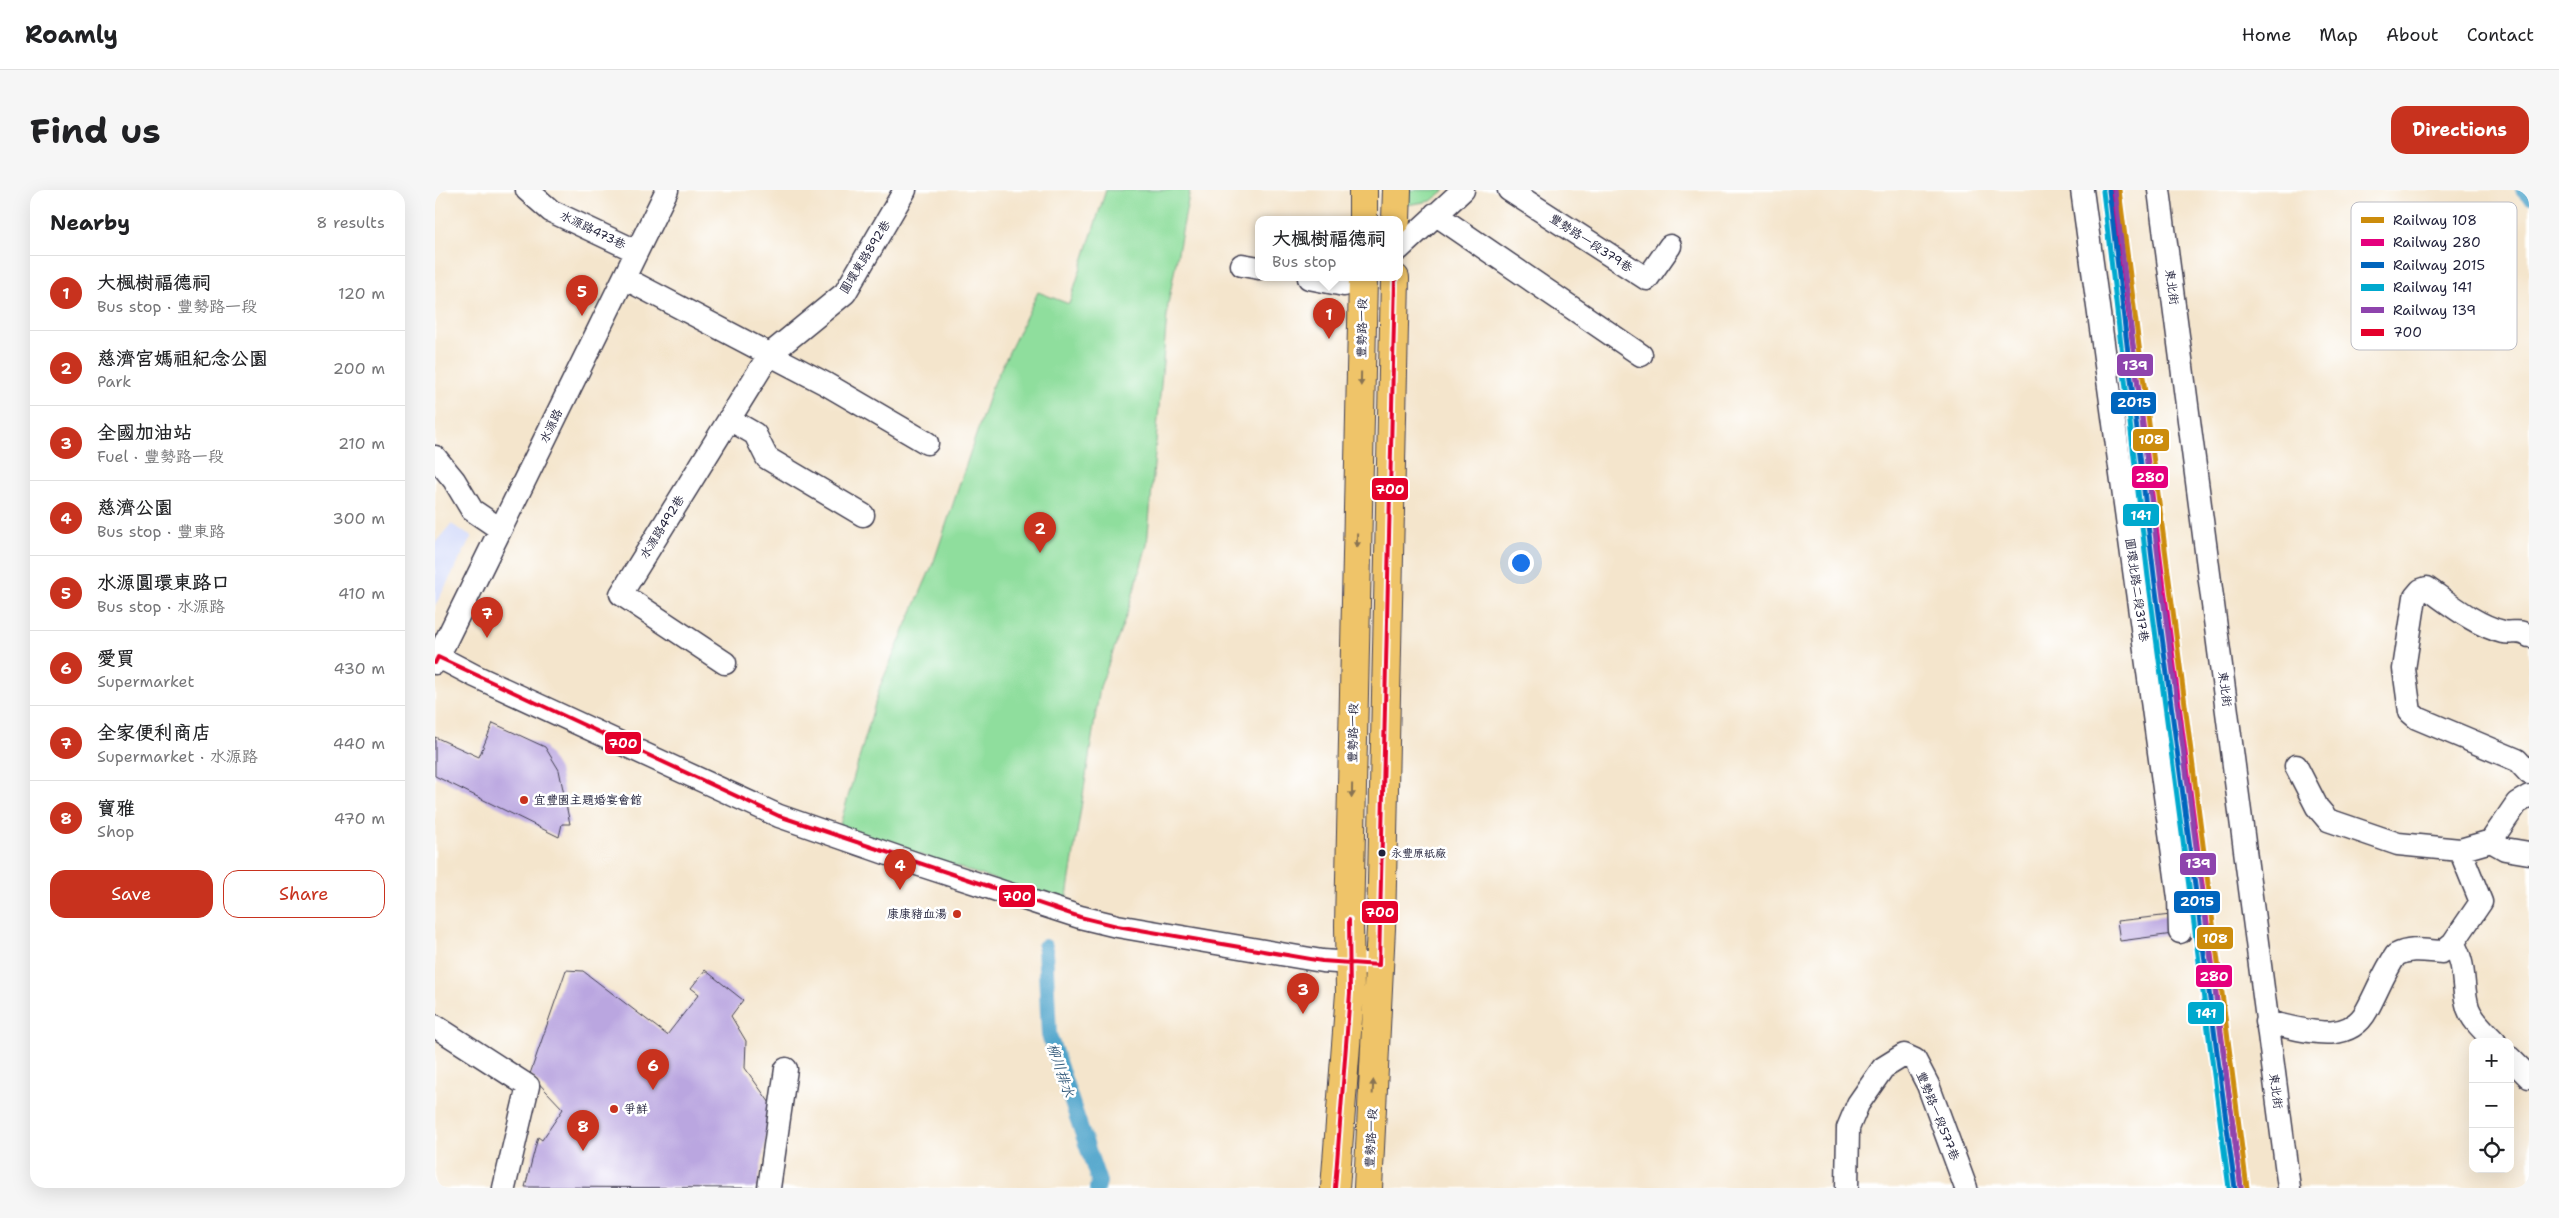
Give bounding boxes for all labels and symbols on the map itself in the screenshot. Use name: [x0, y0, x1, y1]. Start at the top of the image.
legend: [2351, 202, 2517, 350]
street label: 水源路473巷: [557, 207, 629, 253]
street label: 豐勢路一段379巷: [1546, 210, 1636, 276]
text: Railway 108: [2393, 211, 2477, 229]
street label: 圓環東路892巷: [836, 217, 894, 297]
text: Railway 280: [2393, 233, 2481, 251]
text: Railway 2015: [2393, 256, 2485, 274]
street label: 東北街: [2162, 268, 2182, 306]
pin: 5: [566, 275, 598, 316]
text: Railway 141: [2393, 278, 2472, 296]
pin: 1: [1313, 298, 1345, 339]
street label: 豐勢路一段: [1353, 298, 1371, 358]
text: Railway 139: [2393, 301, 2476, 319]
text: 700: [2393, 323, 2422, 341]
line badge: 139: [2116, 353, 2154, 377]
text: 139: [2122, 356, 2148, 374]
one-way arrow: [1357, 371, 1365, 387]
line badge: 2015: [2110, 391, 2157, 415]
text: 2015: [2117, 393, 2151, 411]
street label: 水源路: [536, 406, 566, 446]
line badge: 108: [2132, 428, 2170, 452]
text: 108: [2138, 430, 2164, 448]
line badge: 280: [2131, 465, 2169, 489]
text: 280: [2135, 468, 2165, 486]
line badge: 700: [1371, 477, 1409, 501]
text: 700: [1375, 480, 1405, 498]
street label: 水源路492巷: [636, 492, 688, 562]
line badge: 141: [2122, 503, 2160, 527]
text: 141: [2130, 506, 2152, 524]
pin: 2: [1024, 512, 1056, 553]
one-way arrow: [1353, 534, 1361, 550]
street label: 圓環北路二段317巷: [2122, 537, 2152, 643]
your location: [1508, 550, 1534, 576]
pin: 7: [471, 597, 503, 638]
street label: 東北街: [2215, 670, 2235, 708]
street label: 豐勢路一段: [1344, 703, 1362, 763]
line badge: 700: [604, 731, 642, 755]
text: 700: [608, 734, 638, 752]
one-way arrow: [1348, 784, 1356, 800]
place label: 宜豐園主題婚宴會館: [534, 792, 642, 808]
marker: 宜豐園主題婚宴會館: [518, 794, 530, 806]
place label: 永豐原紙廠: [1391, 846, 1446, 861]
marker: 永豐原紙廠: [1377, 848, 1387, 858]
pin: 4: [884, 849, 916, 890]
line badge: 139: [2179, 852, 2217, 876]
text: 139: [2185, 854, 2211, 872]
line badge: 700: [998, 884, 1036, 908]
text: 700: [1002, 887, 1032, 905]
line badge: 2015: [2173, 890, 2221, 914]
text: 2015: [2180, 892, 2214, 910]
line badge: 700: [1361, 900, 1399, 924]
text: 700: [1365, 903, 1395, 921]
place label: 康康豬血湯: [887, 906, 947, 922]
marker: 康康豬血湯: [951, 908, 963, 920]
line badge: 108: [2196, 926, 2234, 950]
text: 108: [2202, 929, 2228, 947]
line badge: 280: [2195, 964, 2233, 988]
text: 280: [2199, 967, 2229, 985]
pin: 3: [1287, 973, 1319, 1014]
line badge: 141: [2187, 1001, 2225, 1025]
text: 141: [2195, 1004, 2217, 1022]
water label: 柳川排水: [1043, 1041, 1079, 1100]
pin: 6: [637, 1049, 669, 1090]
street label: 豐勢路一段577巷: [1913, 1069, 1963, 1163]
street label: 東北街: [2266, 1072, 2286, 1110]
one-way arrow: [1370, 1079, 1378, 1095]
place label: 爭鮮: [624, 1101, 648, 1117]
marker: 爭鮮: [608, 1103, 620, 1115]
street label: 豐勢路一段: [1361, 1108, 1381, 1168]
pin: 8: [567, 1110, 599, 1151]

